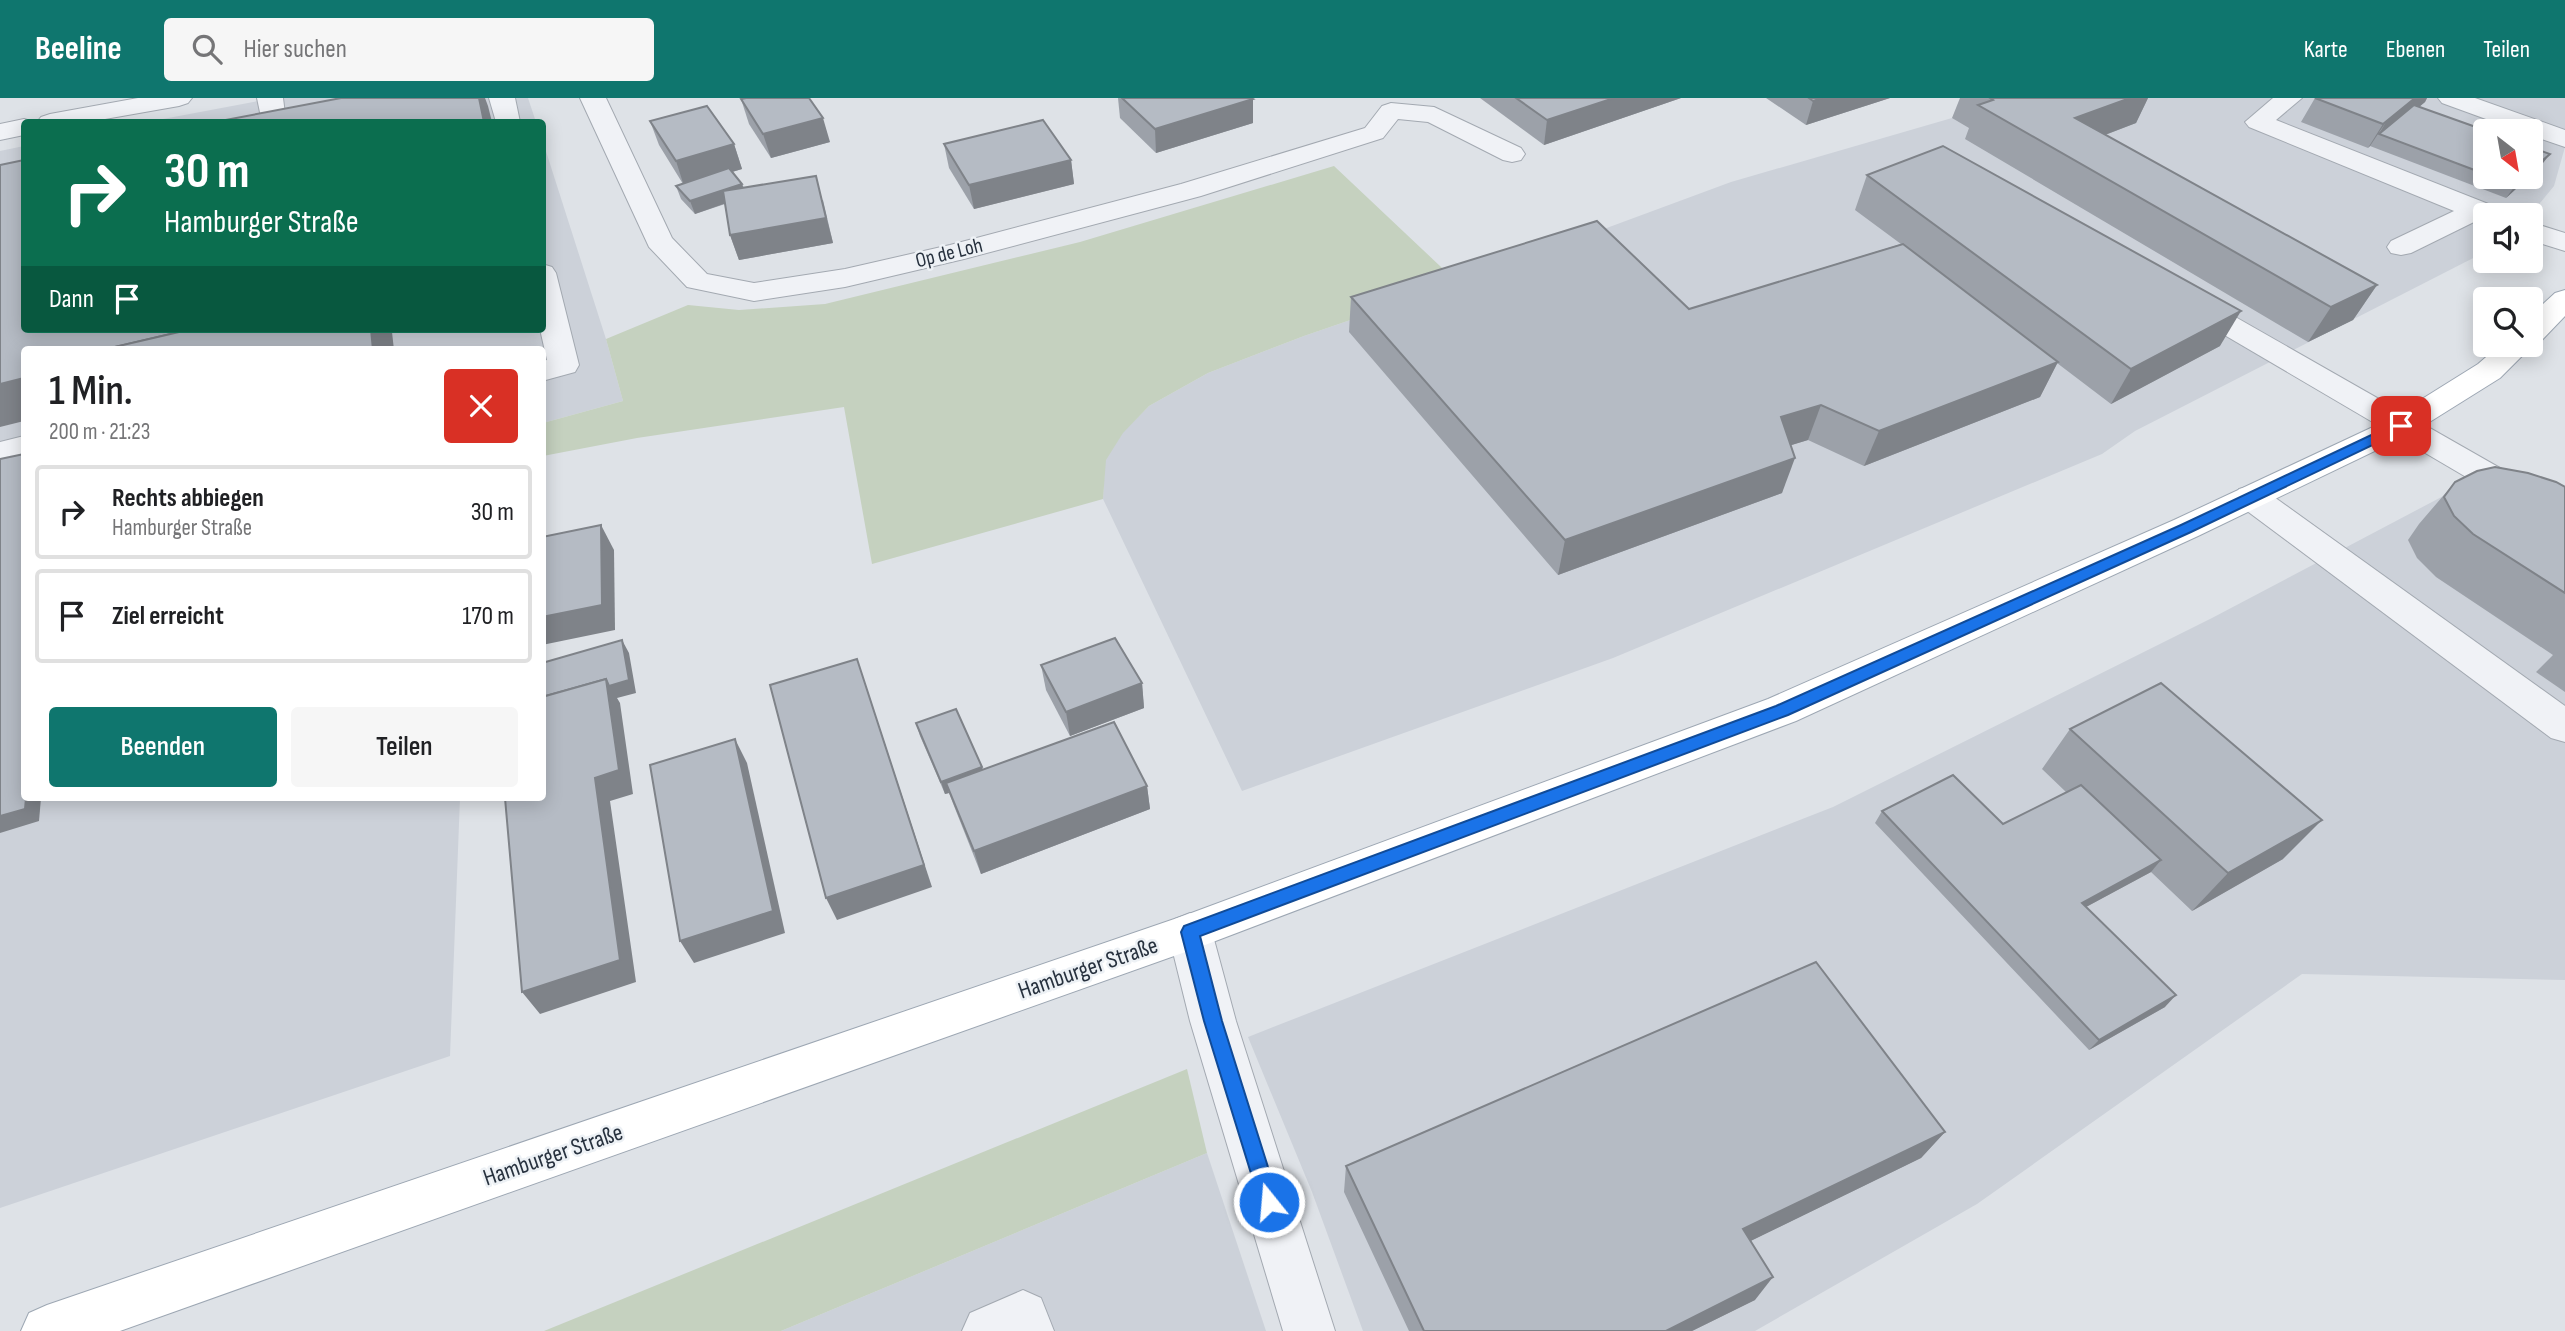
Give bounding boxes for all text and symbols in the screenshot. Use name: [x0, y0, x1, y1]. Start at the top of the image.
search box: [164, 18, 654, 81]
text: Beeline: [35, 29, 122, 69]
icon: search: [188, 30, 226, 68]
text: Hier suchen: [244, 34, 347, 65]
text: Karte: [2304, 35, 2348, 64]
text: Ebenen: [2386, 35, 2445, 64]
text: Teilen: [2483, 35, 2530, 64]
north arrow: [2473, 119, 2543, 189]
map controls: [2473, 119, 2543, 357]
text: 30 m: [164, 143, 249, 202]
icon: right: [49, 147, 140, 238]
text: Hamburger Straße: [164, 203, 359, 242]
button: sound: [2473, 203, 2543, 273]
street label: Op de Loh: [913, 233, 985, 273]
icon: arrive: [108, 280, 146, 318]
text: Dann: [49, 284, 94, 315]
button: search: [2473, 287, 2543, 357]
text: 1 Min.: [49, 366, 133, 417]
button: close: [444, 369, 518, 443]
pin: [2371, 396, 2431, 456]
icon: arrive: [2382, 407, 2420, 445]
text: 200 m · 21:23: [49, 418, 150, 446]
text: Rechts abbiegen: [112, 483, 264, 514]
icon: right: [53, 493, 91, 531]
text: 30 m: [471, 497, 514, 528]
text: Hamburger Straße: [112, 514, 252, 542]
icon: arrive: [53, 597, 91, 635]
text: Ziel erreicht: [112, 601, 224, 632]
text: 170 m: [462, 601, 514, 632]
button: Beenden: [49, 707, 277, 787]
button: Teilen: [291, 707, 518, 787]
street label: Hamburger Straße: [1014, 931, 1162, 1005]
street label: Hamburger Straße: [479, 1118, 627, 1192]
position arrow: [1232, 1165, 1306, 1239]

